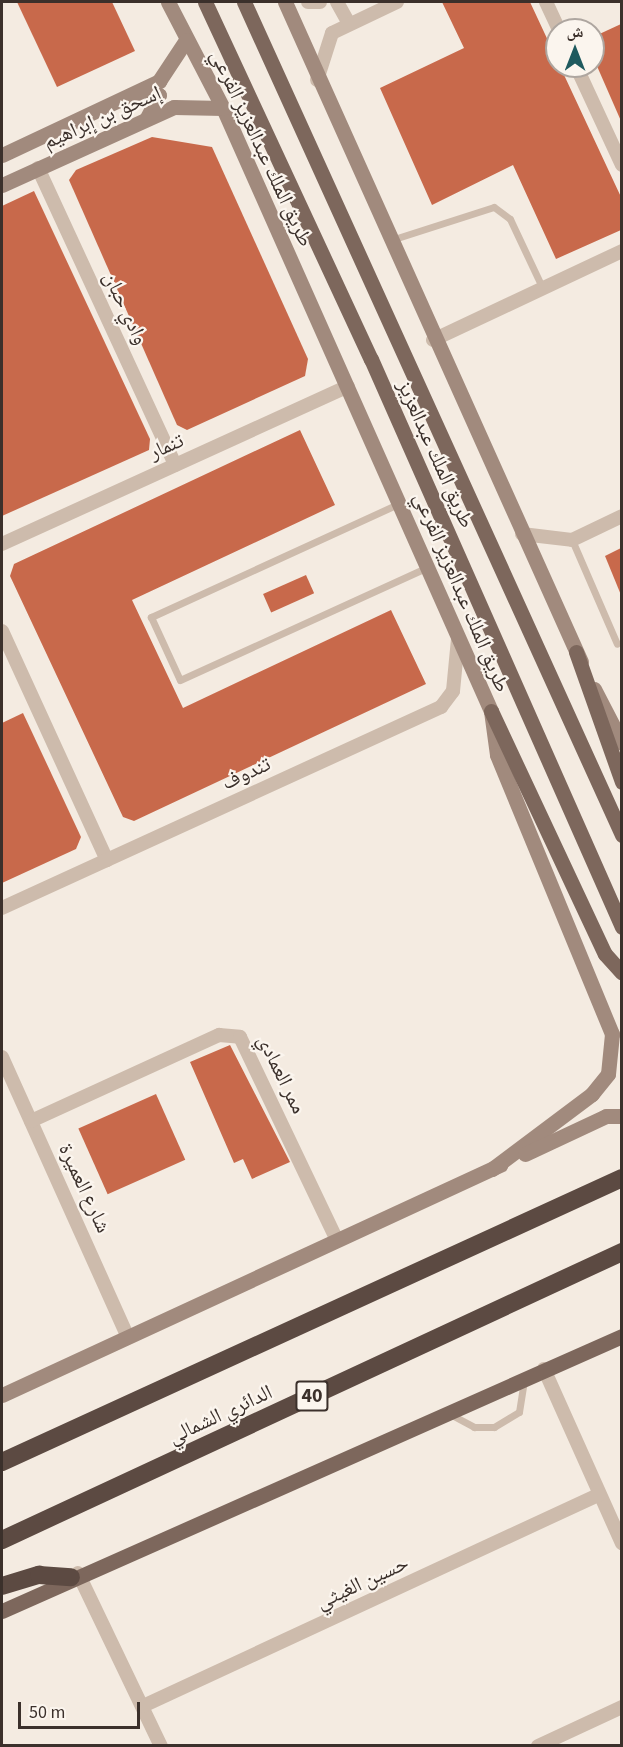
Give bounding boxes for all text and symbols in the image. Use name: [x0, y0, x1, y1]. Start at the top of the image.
north arrow: [545, 18, 605, 78]
text: ش: [567, 21, 583, 43]
street label: طريق الملك عبدالعزيز الفرعي: [205, 45, 319, 251]
street label: إسحق بن إبراهيم: [39, 80, 165, 154]
street label: وادي حبان: [98, 267, 154, 349]
street label: طريق الملك عبدالعزيز: [392, 376, 480, 532]
street label: تنمار: [145, 427, 187, 465]
street label: طريق الملك عبدالعزيز الفرعي: [409, 488, 515, 696]
street label: تندوف: [218, 751, 274, 795]
street label: ممر العمادي: [252, 1030, 312, 1118]
street label: شارع العميرة: [53, 1139, 117, 1237]
street label: الدائري الشمالي: [164, 1379, 276, 1449]
road number: 40: [294, 1379, 330, 1413]
street label: حسين الغيثي: [312, 1550, 412, 1614]
scale bar: [21, 1690, 142, 1728]
text: 50 m: [29, 1700, 65, 1725]

